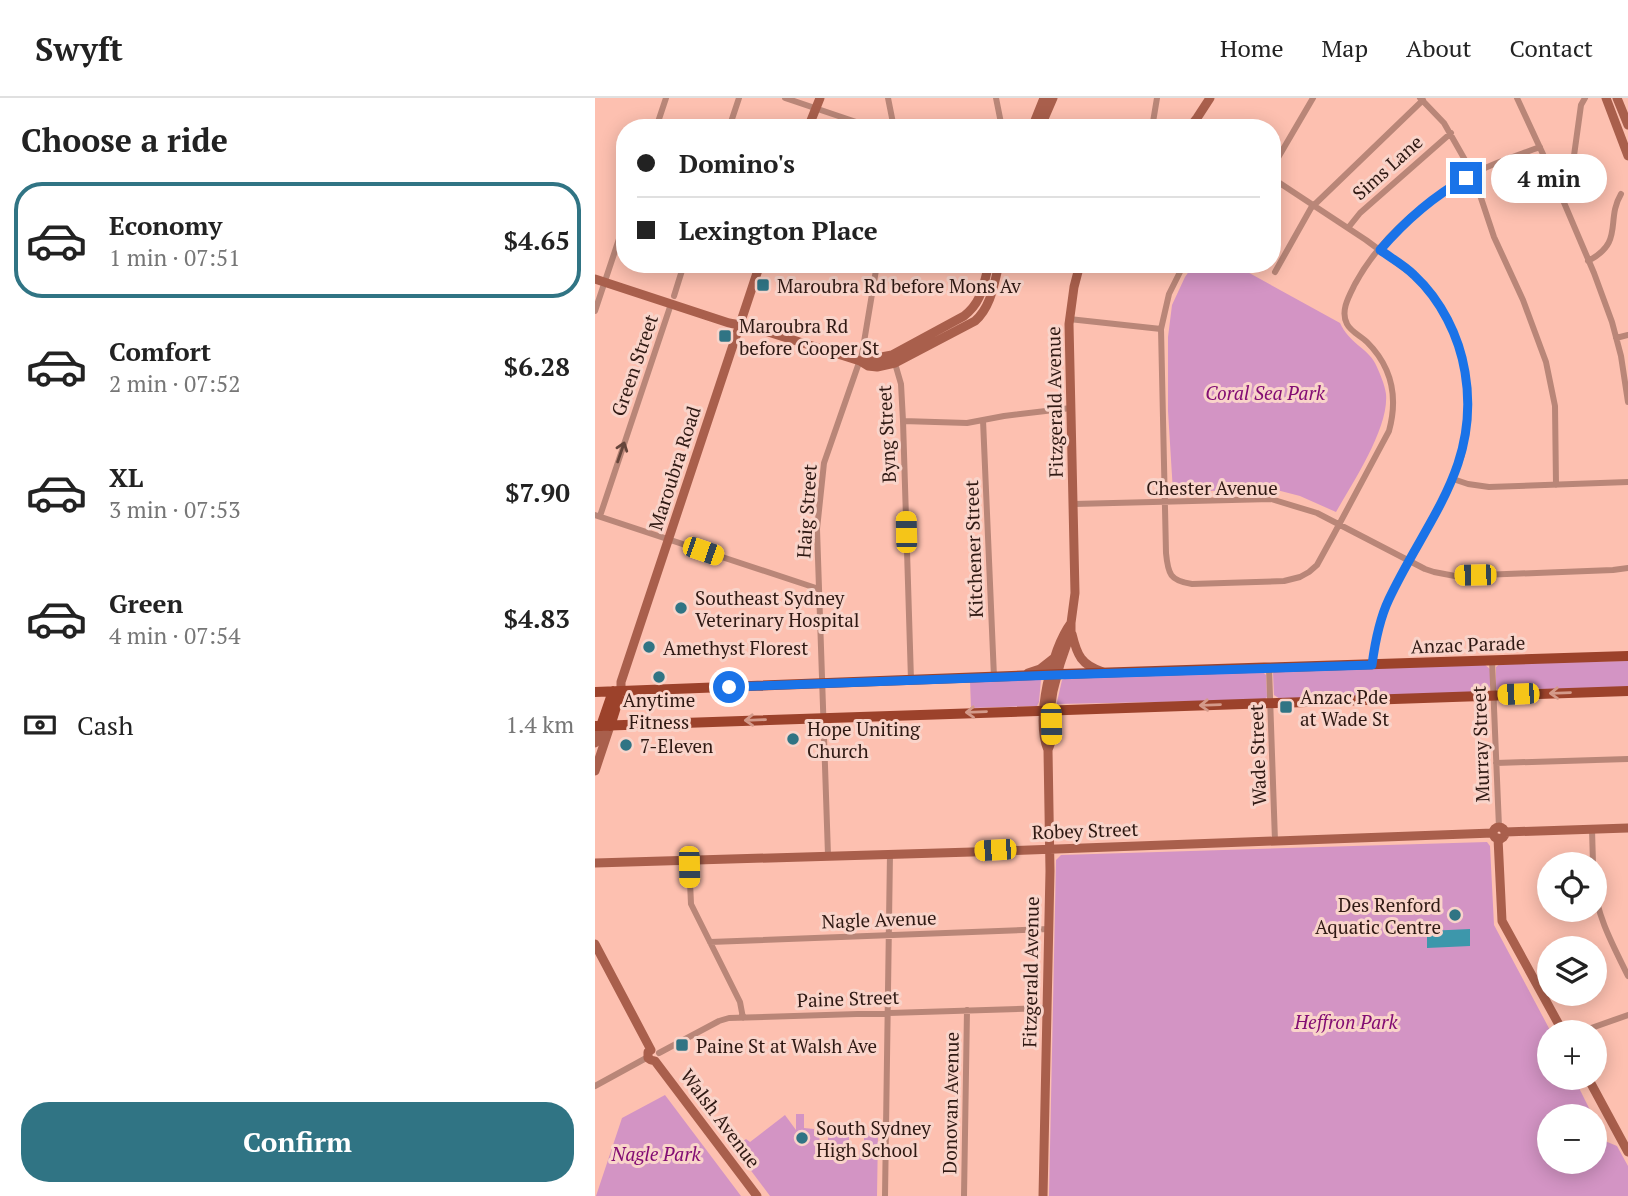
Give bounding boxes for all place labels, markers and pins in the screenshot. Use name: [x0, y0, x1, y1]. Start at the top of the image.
place label: Maroubra Rd before Mons Av: [777, 273, 1021, 298]
marker: Maroubra Rd before Mons Av: [755, 277, 771, 293]
place label: Maroubra Rd before Cooper St: [739, 313, 879, 360]
marker: Maroubra Rd before Cooper St: [717, 328, 733, 344]
place label: Southeast Sydney Veterinary Hospital: [695, 585, 860, 632]
marker: Southeast Sydney Veterinary Hospital: [673, 600, 689, 616]
place label: Amethyst Florest: [663, 635, 808, 660]
marker: Amethyst Florest: [641, 639, 657, 655]
marker: Anytime Fitness: [651, 669, 667, 685]
place label: Anzac Pde at Wade St: [1300, 684, 1389, 731]
place label: Anytime Fitness: [623, 687, 695, 734]
marker: Anzac Pde at Wade St: [1278, 699, 1294, 715]
place label: Hope Uniting Church: [807, 716, 921, 763]
marker: Hope Uniting Church: [785, 731, 801, 747]
place label: 7-Eleven: [640, 733, 713, 758]
marker: 7-Eleven: [618, 737, 634, 753]
place label: Des Renford Aquatic Centre: [1315, 892, 1441, 939]
marker: Des Renford Aquatic Centre: [1447, 907, 1463, 923]
place label: Paine St at Walsh Ave: [696, 1033, 877, 1058]
marker: Paine St at Walsh Ave: [674, 1037, 690, 1053]
place label: South Sydney High School: [816, 1115, 931, 1162]
marker: South Sydney High School: [794, 1130, 810, 1146]

